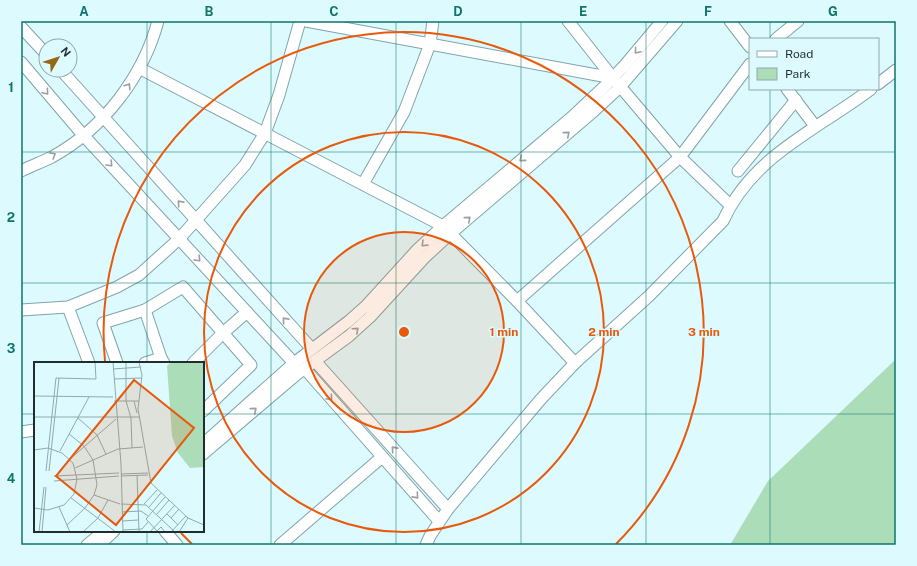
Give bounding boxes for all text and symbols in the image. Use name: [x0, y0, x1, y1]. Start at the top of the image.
text: A: [79, 4, 89, 19]
text: B: [205, 4, 214, 19]
text: C: [329, 4, 339, 19]
text: D: [453, 4, 463, 19]
text: E: [579, 4, 587, 19]
text: F: [704, 4, 712, 19]
text: G: [828, 4, 838, 19]
north arrow: [38, 38, 78, 78]
legend: [749, 38, 879, 90]
text: N: [58, 45, 73, 59]
one-way arrow: [634, 46, 641, 53]
text: Road: [785, 47, 813, 61]
text: Park: [785, 67, 811, 81]
text: 1: [8, 80, 14, 95]
one-way arrow: [123, 83, 131, 90]
one-way arrow: [42, 87, 49, 94]
one-way arrow: [562, 132, 570, 139]
one-way arrow: [49, 152, 56, 160]
one-way arrow: [519, 154, 527, 161]
one-way arrow: [105, 159, 112, 167]
one-way arrow: [178, 200, 185, 207]
text: 2: [7, 210, 15, 225]
one-way arrow: [463, 216, 471, 223]
one-way arrow: [421, 239, 429, 247]
one-way arrow: [193, 254, 201, 262]
one-way arrow: [283, 318, 290, 325]
centre of rings: [397, 325, 411, 339]
text: 1 min: [490, 325, 518, 339]
text: 2 min: [588, 325, 620, 339]
text: 3 min: [688, 325, 720, 339]
one-way arrow: [351, 327, 359, 334]
text: 3: [7, 341, 16, 356]
inset map: [34, 362, 204, 532]
one-way arrow: [326, 393, 333, 401]
one-way arrow: [249, 408, 257, 415]
one-way arrow: [391, 446, 398, 454]
text: 4: [7, 471, 16, 486]
one-way arrow: [411, 491, 418, 498]

